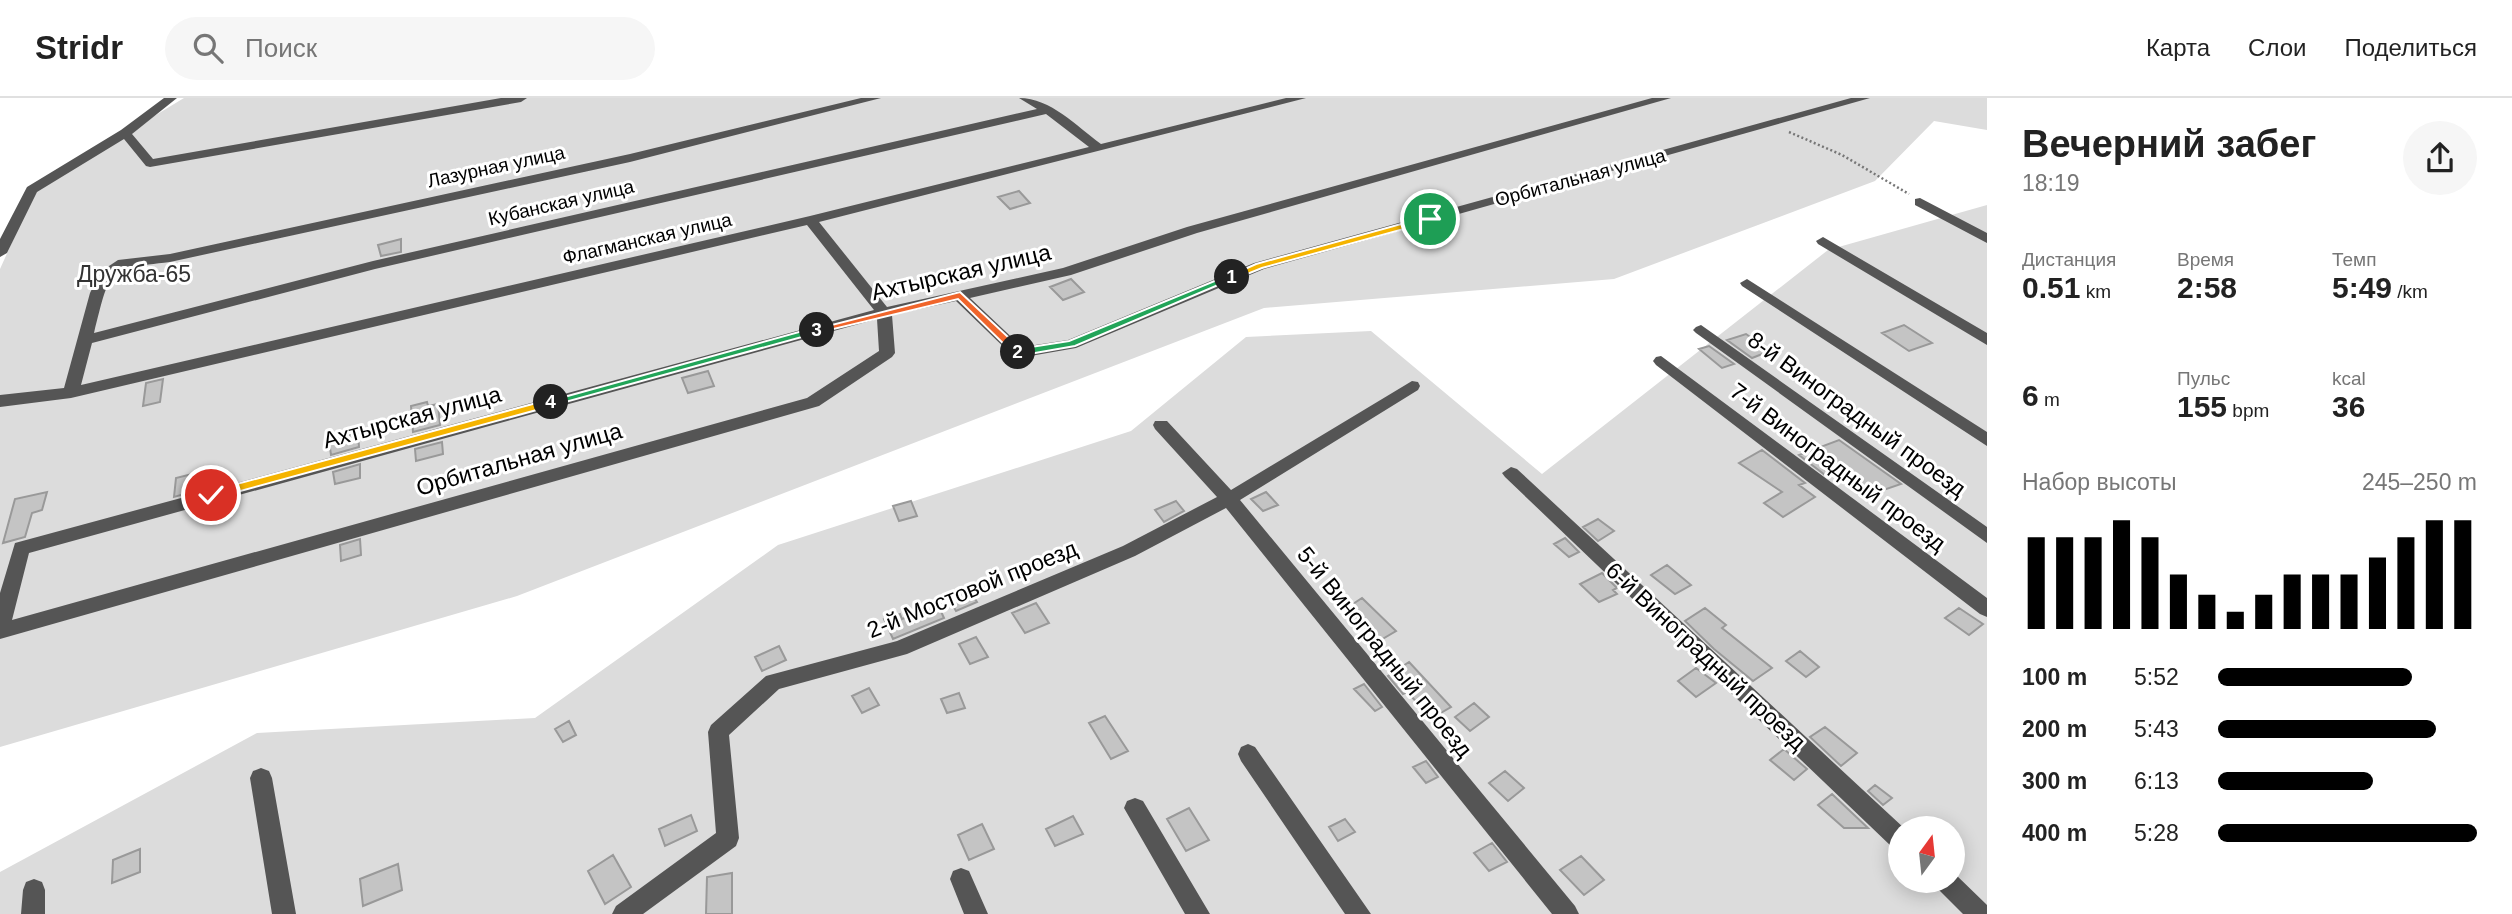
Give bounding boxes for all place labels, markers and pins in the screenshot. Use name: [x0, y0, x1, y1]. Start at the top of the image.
pin: [1400, 189, 1460, 249]
pin: 1: [1214, 260, 1250, 294]
pin: 3: [800, 313, 834, 348]
pin: 2: [1000, 334, 1036, 370]
pin: 4: [534, 384, 568, 420]
pin: [181, 465, 241, 525]

